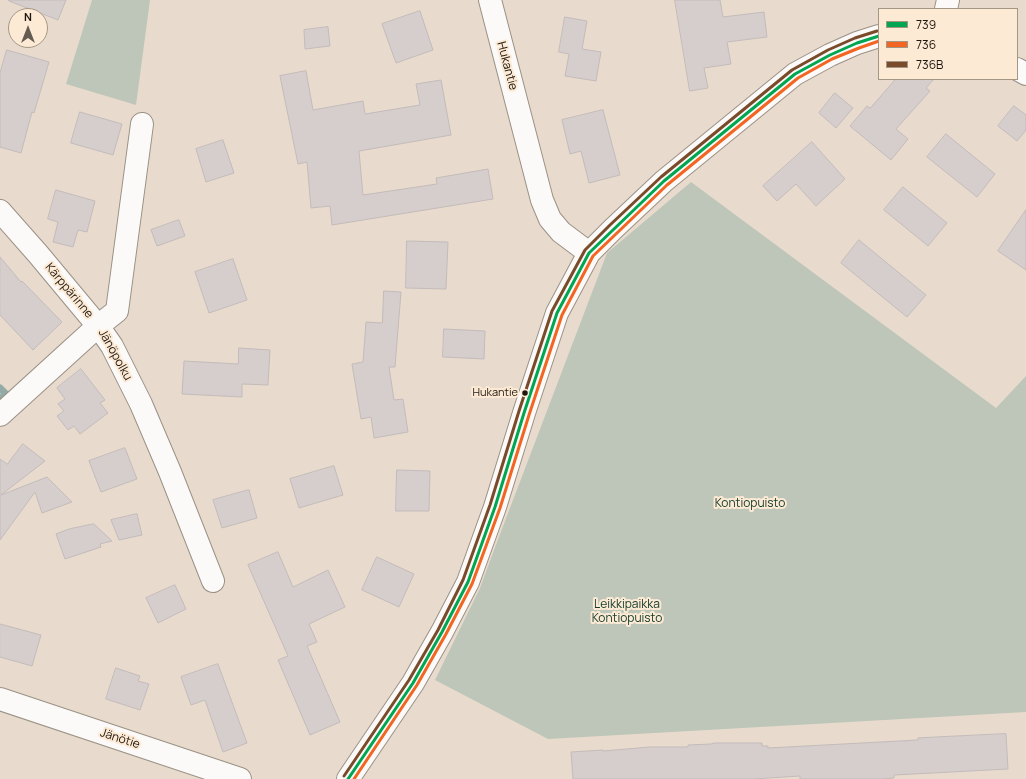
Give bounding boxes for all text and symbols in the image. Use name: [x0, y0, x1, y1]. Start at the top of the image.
north arrow: [8, 8, 48, 48]
legend: [878, 8, 1018, 80]
text: N: [24, 9, 32, 24]
text: 739: [916, 16, 936, 33]
text: 736: [916, 36, 936, 53]
street label: Hukantie: [494, 40, 520, 92]
text: 736B: [916, 56, 943, 73]
street label: Kärppärinne: [42, 261, 96, 321]
street label: Jänöpolku: [95, 327, 135, 383]
place label: Hukantie: [472, 386, 518, 400]
marker: Hukantie: [520, 388, 530, 398]
park label: Kontiopuisto: [715, 497, 785, 511]
park label: Leikkipaikka Kontiopuisto: [592, 598, 662, 626]
street label: Jänötie: [98, 726, 142, 752]

